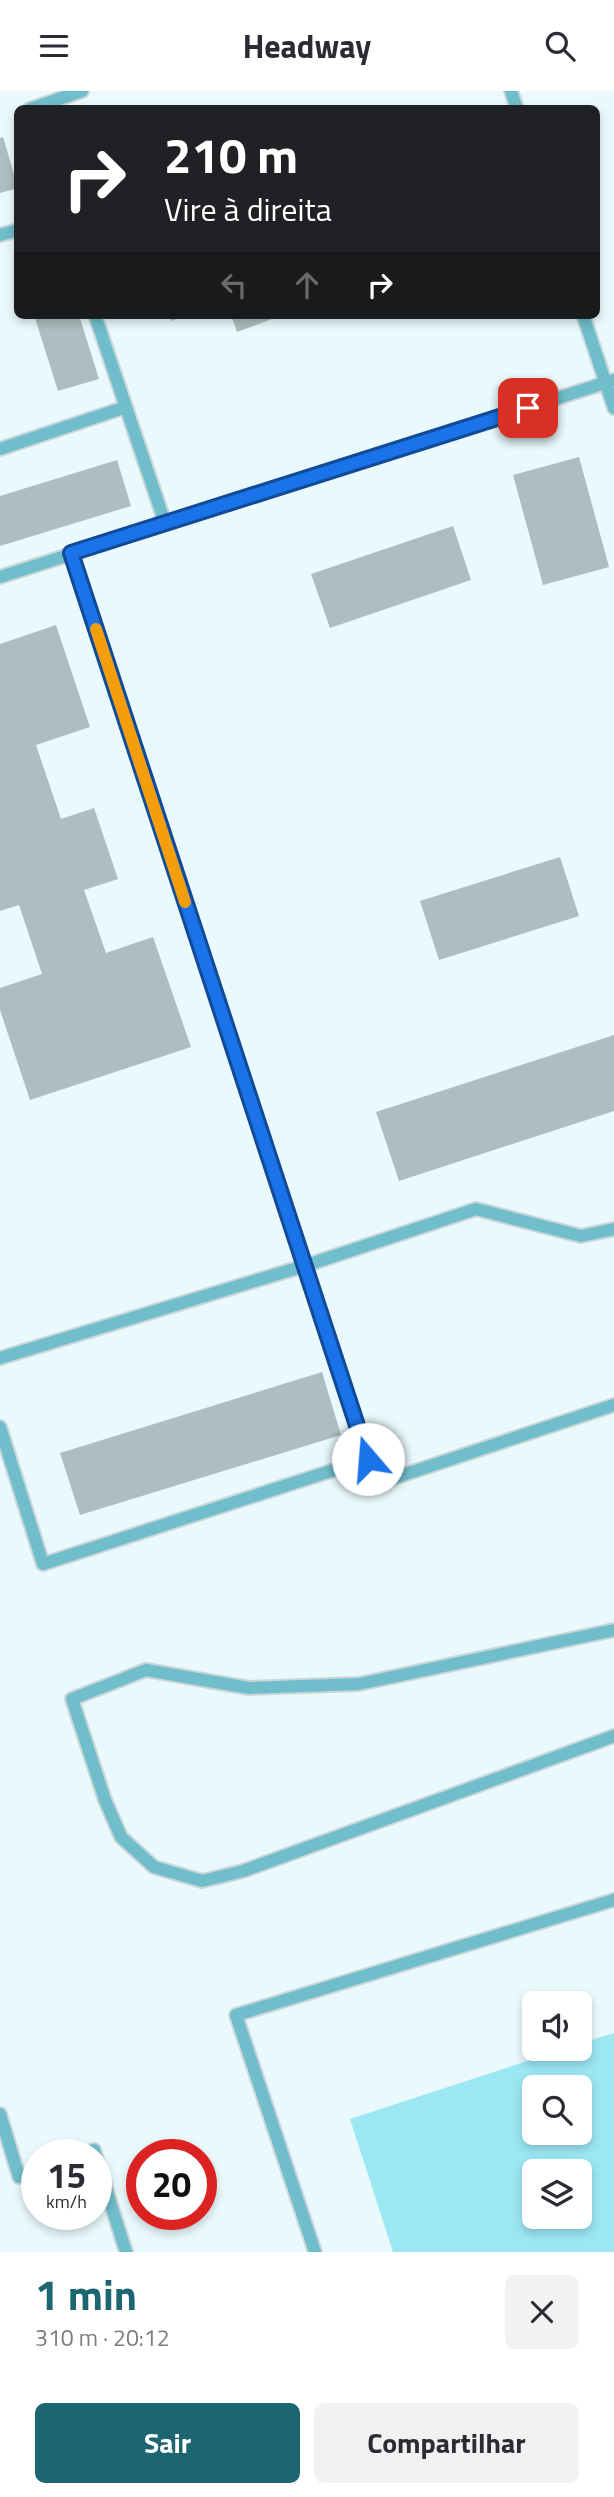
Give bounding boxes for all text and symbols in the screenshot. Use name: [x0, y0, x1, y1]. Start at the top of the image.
text: Headway: [243, 22, 371, 70]
icon: menu: [35, 27, 73, 65]
icon: search: [541, 27, 579, 65]
text: 210 m: [164, 117, 298, 192]
icon: right: [49, 133, 140, 224]
text: Vire à direita: [164, 185, 332, 233]
icon: left: [215, 266, 253, 304]
icon: ahead: [288, 266, 326, 304]
icon: right: [361, 266, 399, 304]
pin: [498, 378, 558, 438]
icon: arrive: [509, 389, 547, 427]
position arrow: [331, 1422, 405, 1496]
map controls: [522, 1991, 592, 2229]
button: sound: [522, 1991, 592, 2061]
button: search: [522, 2075, 592, 2145]
speed limit sign: 20: [126, 2139, 217, 2230]
text: 15: [47, 2148, 86, 2202]
button: layers: [522, 2159, 592, 2229]
text: km/h: [46, 2188, 87, 2215]
text: 1 min: [35, 2262, 137, 2326]
button: close: [505, 2275, 579, 2349]
text: 310 m · 20:12: [35, 2320, 170, 2355]
button: Sair: [35, 2403, 300, 2483]
button: Compartilhar: [314, 2403, 579, 2483]

